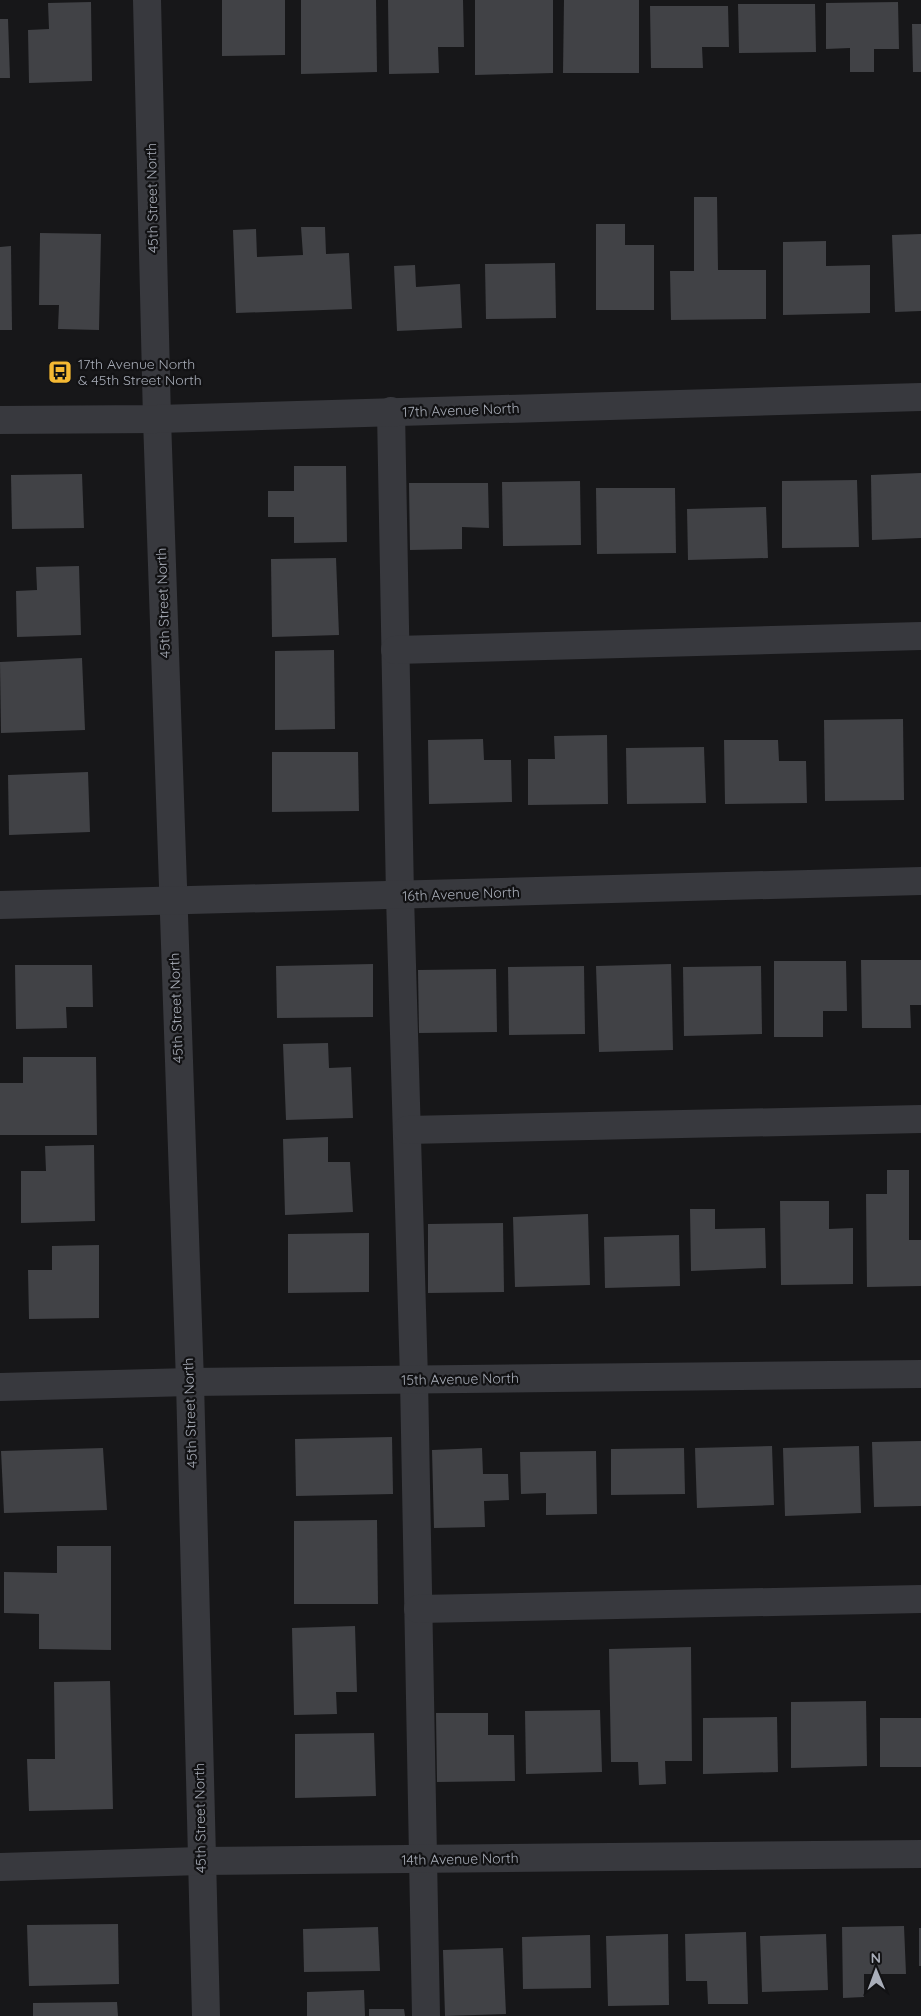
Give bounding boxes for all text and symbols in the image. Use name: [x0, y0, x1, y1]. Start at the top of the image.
street label: 45th Street North: [142, 143, 162, 253]
place label: 17th Avenue North & 45th Street North: [78, 355, 202, 389]
bus stop icon: 17th Avenue North & 45th Street North: [47, 359, 73, 385]
street label: 17th Avenue North: [402, 399, 520, 421]
street label: 45th Street North: [152, 547, 174, 659]
street label: 16th Avenue North: [402, 883, 520, 905]
street label: 45th Street North: [165, 952, 187, 1064]
street label: 45th Street North: [179, 1357, 201, 1469]
street label: 15th Avenue North: [401, 1369, 519, 1389]
street label: 45th Street North: [190, 1763, 210, 1873]
street label: 14th Avenue North: [401, 1849, 519, 1869]
north arrow: [851, 1946, 901, 1996]
text: N: [870, 1949, 881, 1967]

